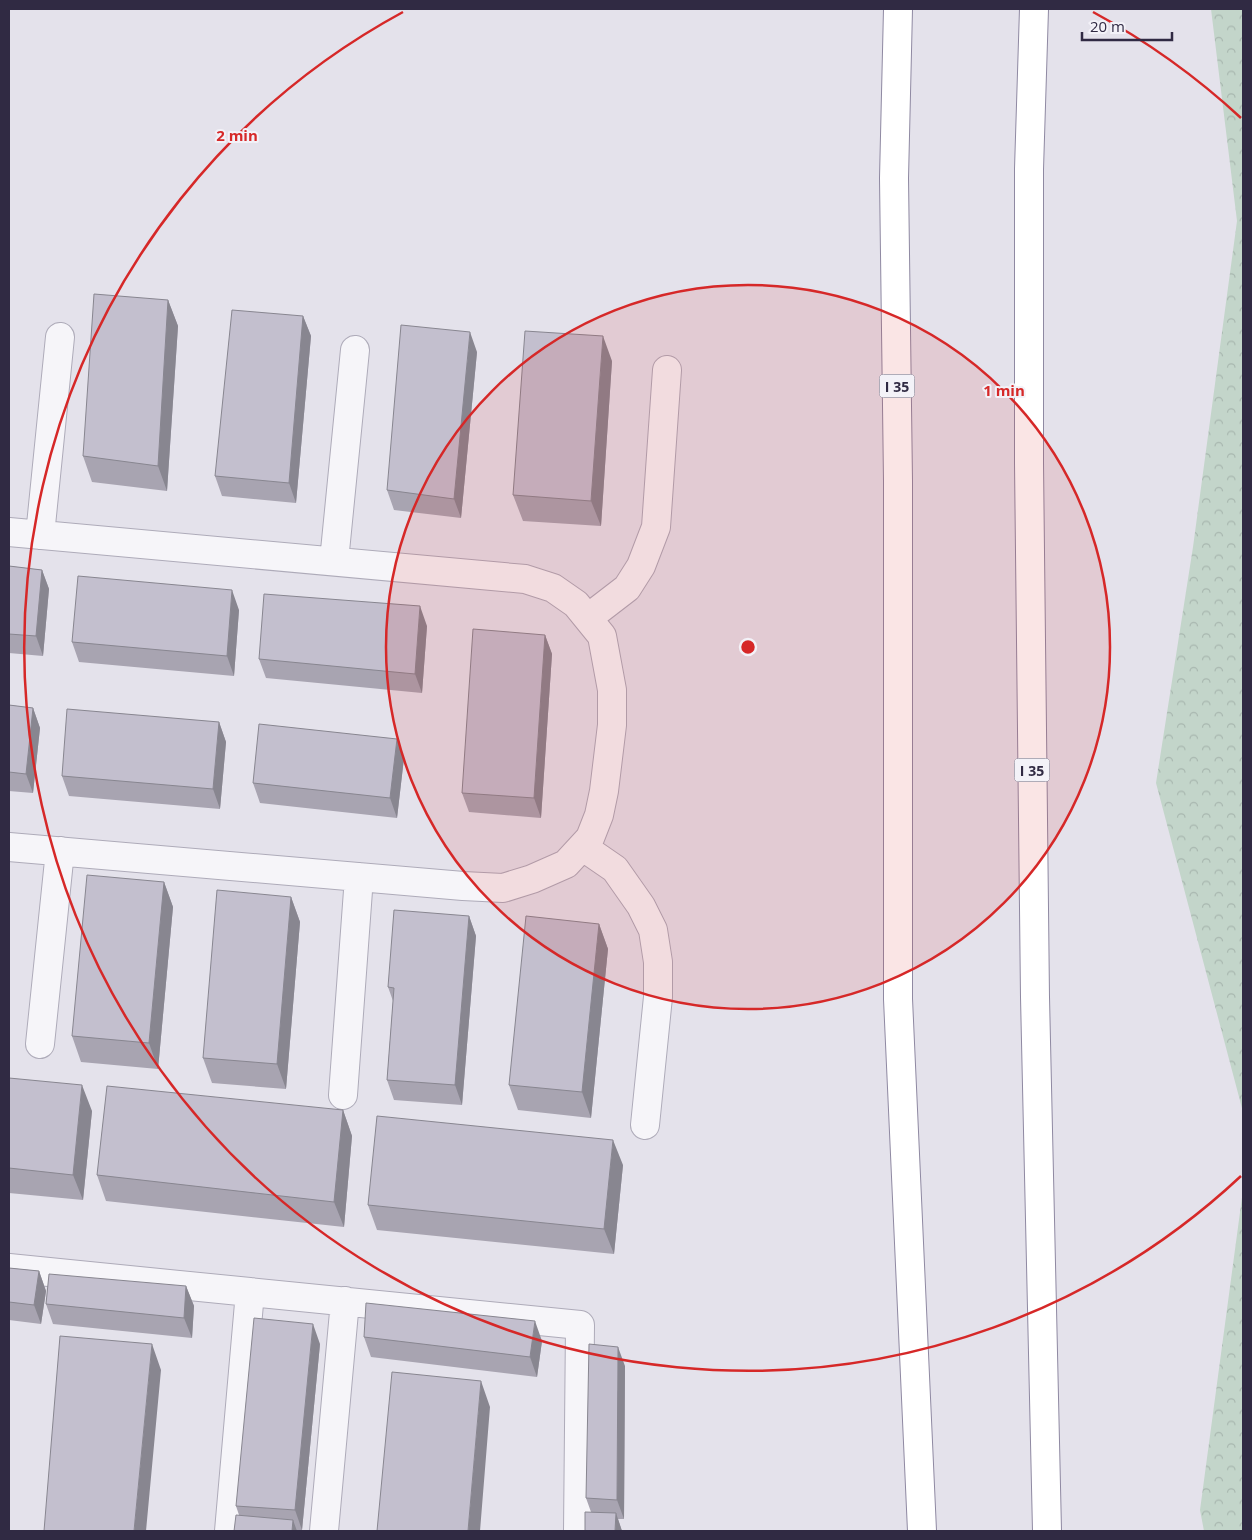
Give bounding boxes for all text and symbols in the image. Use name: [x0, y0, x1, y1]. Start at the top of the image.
scale bar: [1082, 10, 1172, 42]
text: 20 m: [1090, 16, 1125, 36]
text: 2 min: [216, 125, 258, 145]
road number: I 35: [880, 374, 914, 398]
text: 1 min: [983, 380, 1025, 400]
centre of rings: [739, 638, 757, 656]
road number: I 35: [1014, 758, 1050, 782]

